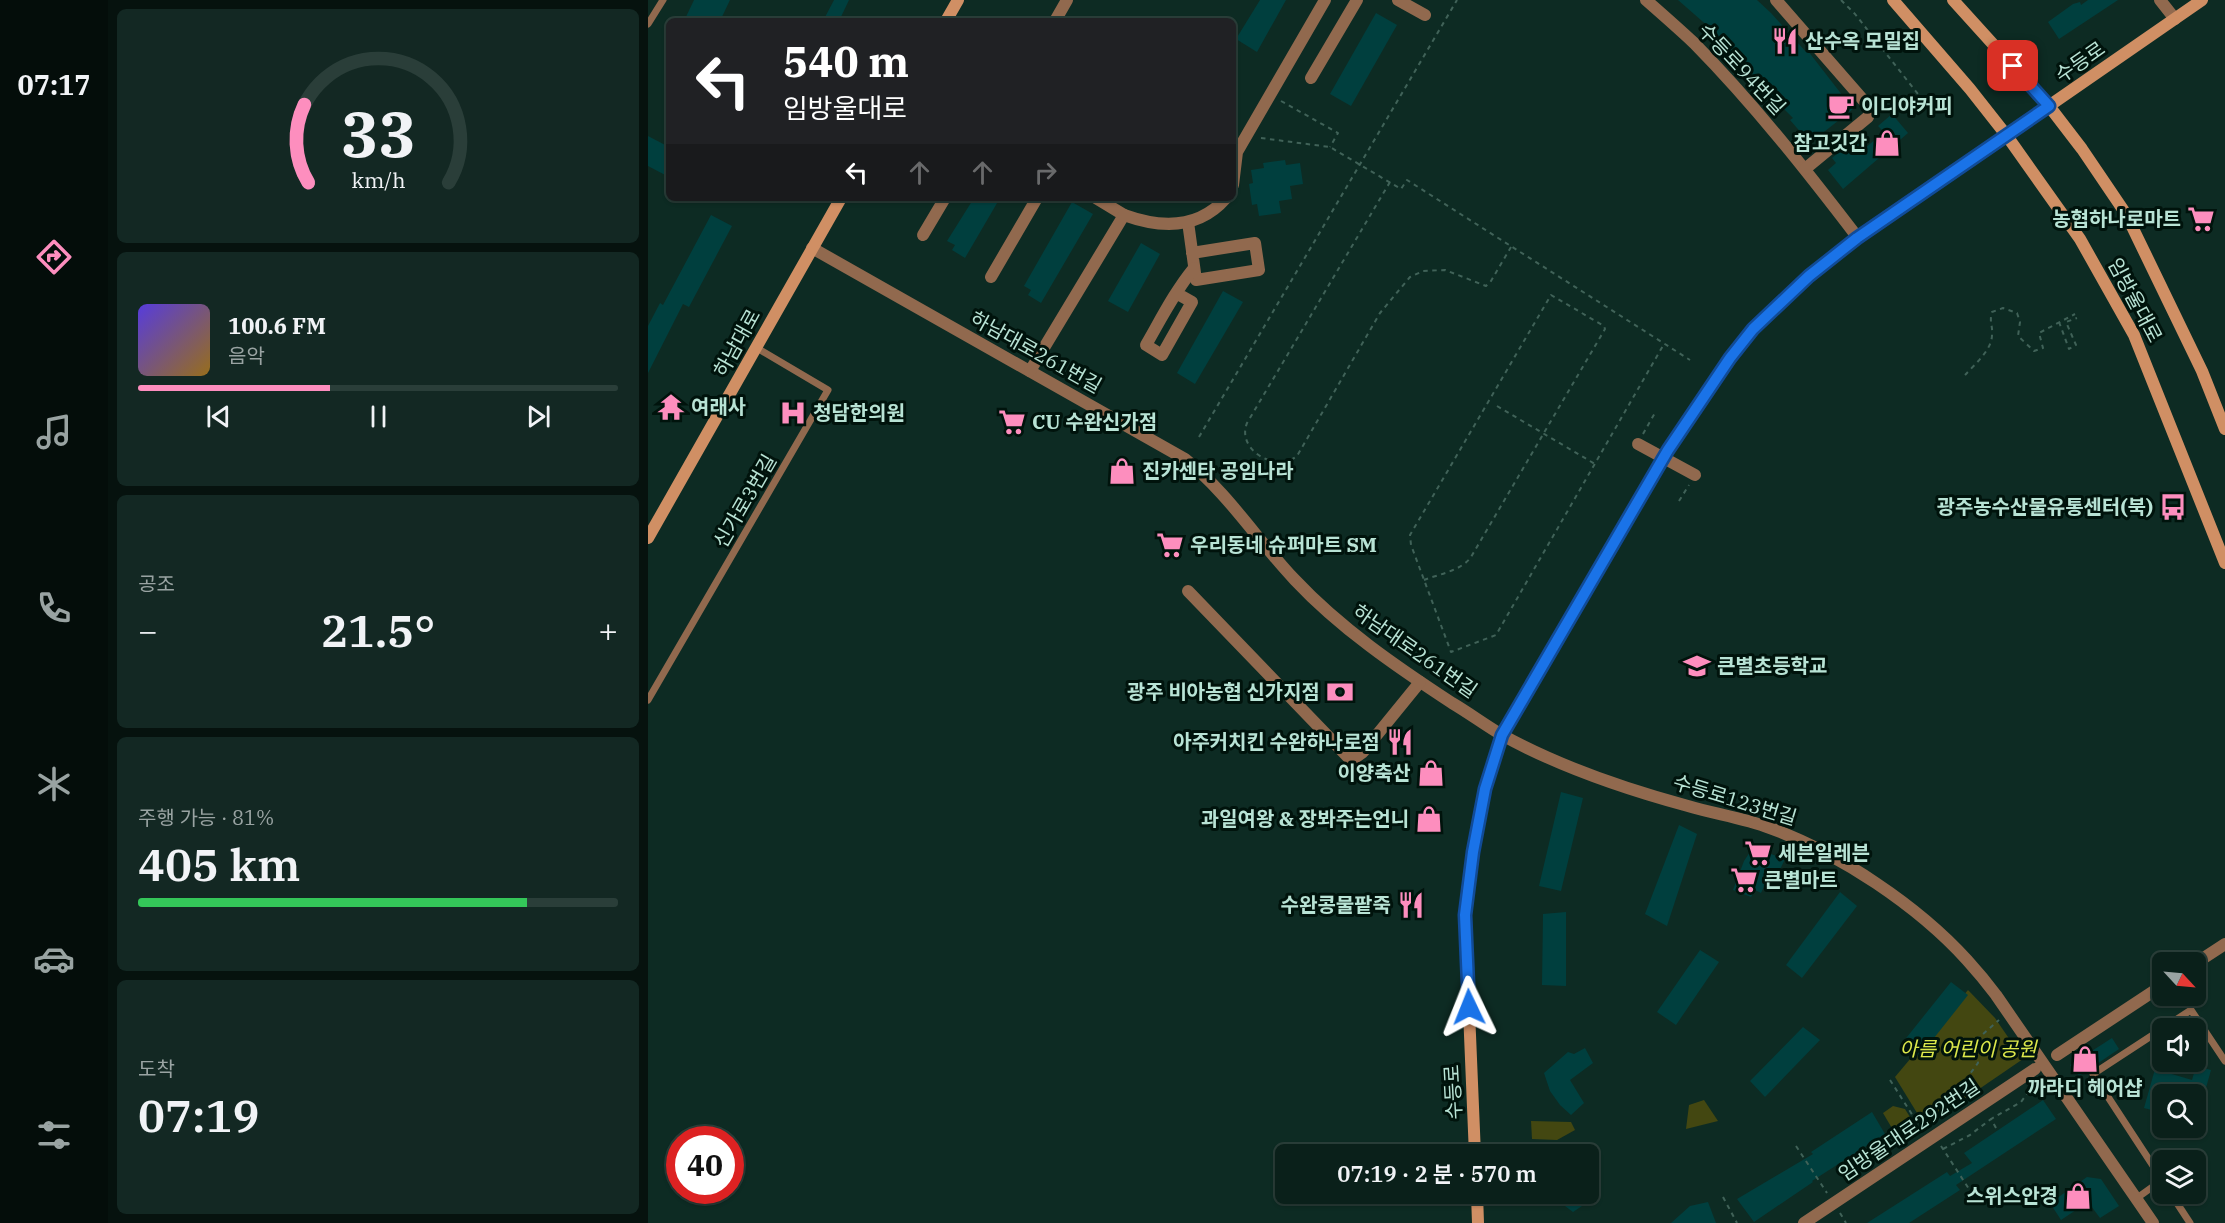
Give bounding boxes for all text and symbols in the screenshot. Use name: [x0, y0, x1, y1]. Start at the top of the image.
street label: 수등로94번길: [1693, 17, 1792, 120]
restaurant icon: 산수옥 모밀집: [1770, 26, 1800, 56]
place label: 산수옥 모밀집: [1805, 27, 1920, 54]
text: 540 m: [783, 34, 909, 89]
street label: 수등로: [2049, 35, 2110, 88]
pin: [1987, 40, 2038, 91]
icon: left: [684, 42, 762, 120]
icon: arrive: [1996, 49, 2029, 82]
text: 07:17: [18, 67, 90, 102]
text: 임방울대로: [783, 90, 907, 125]
cafe icon: 이디야커피: [1826, 91, 1856, 121]
place label: 이디야커피: [1861, 92, 1953, 119]
text: 33: [341, 93, 415, 174]
shop icon: 참고깃간: [1872, 128, 1902, 158]
place label: 참고깃간: [1793, 129, 1868, 156]
icon: left: [840, 156, 873, 189]
icon: ahead: [903, 156, 936, 189]
icon: ahead: [966, 156, 999, 189]
icon: right: [1029, 156, 1062, 189]
text: km/h: [351, 166, 405, 194]
supermarket icon: 농협하나로마트: [2186, 204, 2216, 234]
place label: 농협하나로마트: [2052, 205, 2181, 232]
icon: directions: [33, 236, 75, 278]
street label: 임방울대로: [2102, 253, 2169, 347]
street label: 하남대로: [707, 304, 766, 381]
street label: 하남대로261번길: [966, 304, 1107, 399]
text: 100.6 FM: [228, 311, 326, 340]
text: 음악: [228, 342, 265, 369]
temple icon: 여래사: [656, 392, 686, 422]
place label: 여래사: [691, 393, 746, 420]
hospital icon: 청담한의원: [778, 398, 808, 428]
place label: 청담한의원: [813, 399, 905, 426]
icon: previous: [202, 400, 235, 433]
icon: pause: [362, 400, 395, 433]
icon: next: [522, 400, 555, 433]
supermarket icon: CU 수완신가점: [997, 407, 1027, 437]
place label: CU 수완신가점: [1032, 408, 1157, 435]
icon: music: [33, 411, 75, 453]
street label: 신가로3번길: [707, 449, 782, 553]
shop icon: 진카센타 공임나라: [1107, 456, 1137, 486]
place label: 진카센타 공임나라: [1142, 457, 1294, 484]
bus stop icon: 광주농수산물유통센터(북): [2158, 492, 2188, 522]
place label: 광주농수산물유통센터(북): [1936, 493, 2153, 520]
supermarket icon: 우리동네 슈퍼마트 SM: [1155, 530, 1185, 560]
place label: 우리동네 슈퍼마트 SM: [1190, 531, 1377, 558]
text: 공조: [138, 570, 175, 597]
icon: phone: [33, 587, 75, 629]
street label: 하남대로261번길: [1348, 598, 1483, 704]
text: 21.5°: [321, 601, 435, 659]
text: −: [138, 609, 158, 652]
text: +: [598, 609, 618, 652]
school or university icon: 큰별초등학교: [1682, 651, 1712, 681]
place label: 큰별초등학교: [1717, 652, 1827, 679]
bank icon: 광주 비아농협 신가지점: [1325, 677, 1355, 707]
place label: 광주 비아농협 신가지점: [1127, 678, 1320, 705]
restaurant icon: 아주커치킨 수완하나로점: [1385, 727, 1415, 757]
place label: 아주커치킨 수완하나로점: [1173, 728, 1380, 755]
shop icon: 이양축산: [1416, 758, 1446, 788]
place label: 이양축산: [1337, 759, 1411, 786]
icon: climate: [33, 763, 75, 805]
street label: 수등로123번길: [1670, 768, 1800, 831]
text: 주행 가능 · 81%: [138, 804, 274, 831]
shop icon: 과일여왕 & 장봐주는언니: [1414, 804, 1444, 834]
place label: 과일여왕 & 장봐주는언니: [1201, 805, 1409, 832]
text: 405 km: [138, 835, 300, 893]
supermarket icon: 세븐일레븐: [1743, 838, 1773, 868]
place label: 세븐일레븐: [1778, 839, 1870, 866]
supermarket icon: 큰별마트: [1729, 865, 1759, 895]
place label: 큰별마트: [1764, 866, 1838, 893]
restaurant icon: 수완콩물팥죽: [1396, 890, 1426, 920]
place label: 수완콩물팥죽: [1281, 891, 1391, 918]
icon: car: [33, 938, 75, 980]
north arrow: [2152, 952, 2206, 1006]
map controls: [2152, 952, 2206, 1204]
position arrow: [1437, 975, 1501, 1039]
button: sound: [2152, 1018, 2206, 1072]
park label: 아름 어린이 공원: [1899, 1035, 2038, 1062]
shop icon: 까라디 헤어샵: [2070, 1044, 2100, 1074]
text: 도착: [138, 1055, 175, 1082]
street label: 수등로: [1438, 1064, 1467, 1120]
street label: 임방울대로292번길: [1833, 1072, 1985, 1187]
place label: 까라디 헤어샵: [2027, 1074, 2143, 1101]
button: search: [2152, 1084, 2206, 1138]
text: 07:19: [138, 1086, 259, 1144]
icon: filters: [33, 1114, 75, 1156]
speed limit sign: 40: [666, 1126, 744, 1204]
button: layers: [2152, 1150, 2206, 1204]
text: 07:19 · 2 분 · 570 m: [1337, 1159, 1537, 1188]
shop icon: 스위스안경: [2063, 1181, 2093, 1211]
place label: 스위스안경: [1966, 1182, 2058, 1209]

